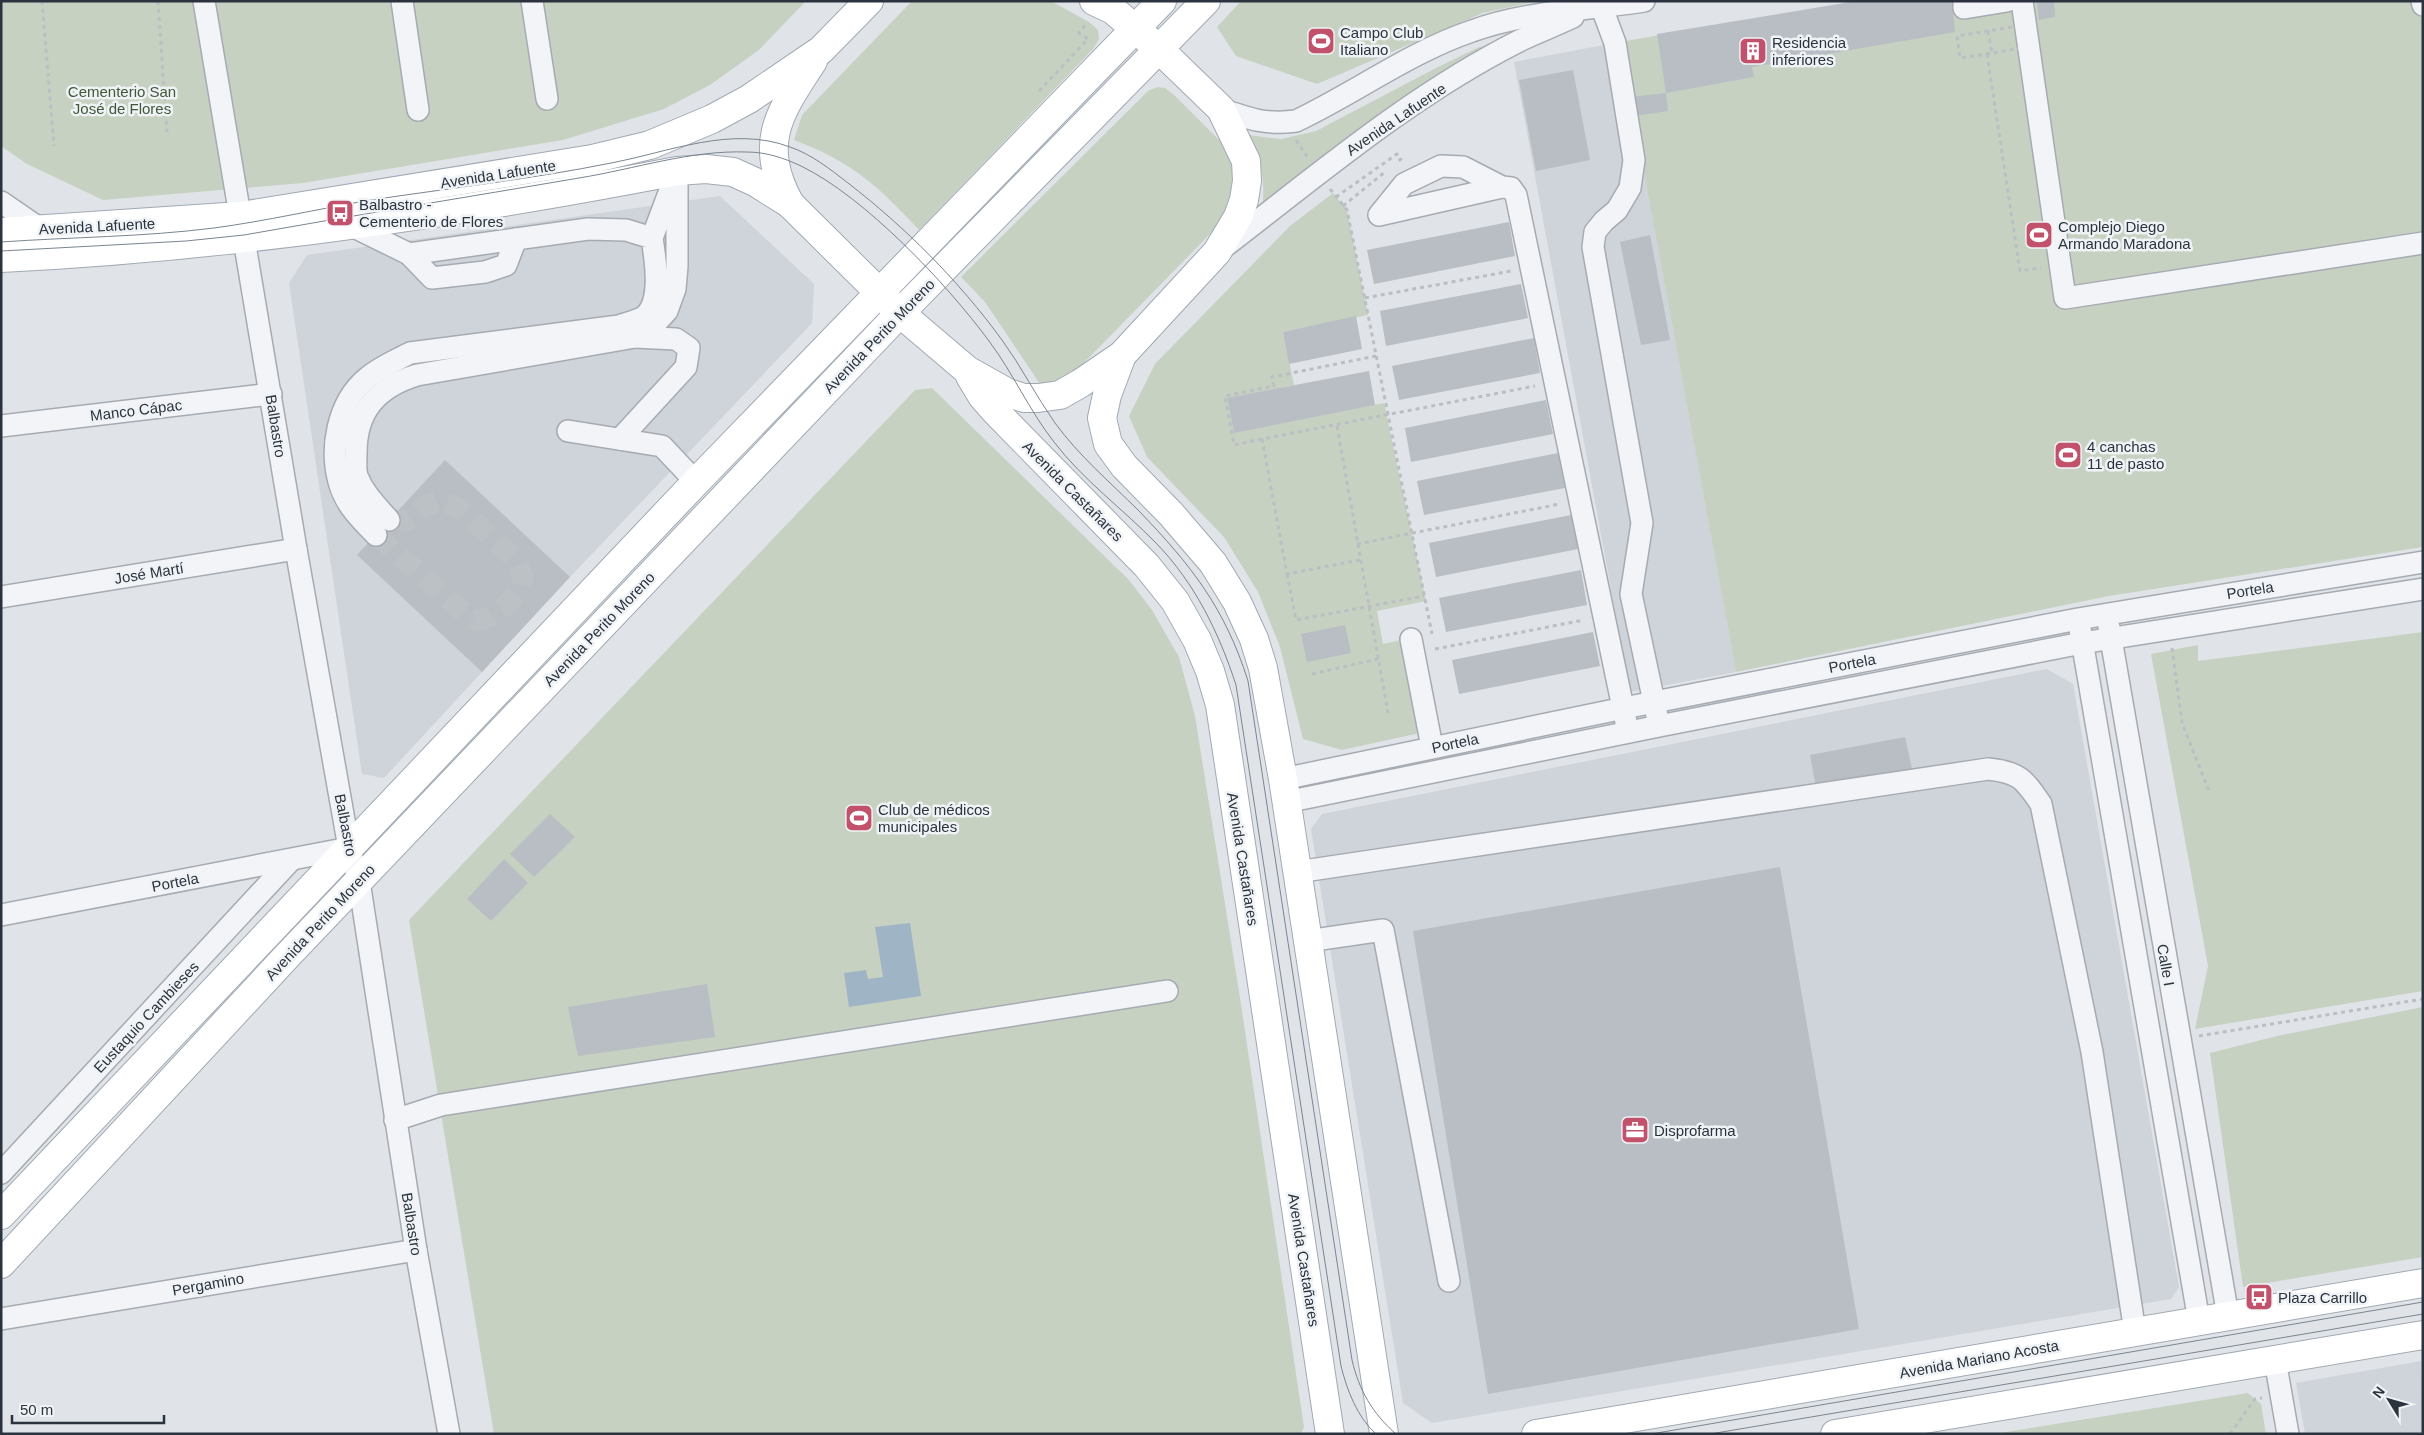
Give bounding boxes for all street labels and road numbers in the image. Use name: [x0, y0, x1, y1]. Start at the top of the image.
street label: Avenida Lafuente: [1343, 79, 1449, 159]
street label: Avenida Lafuente: [439, 156, 557, 192]
street label: Avenida Lafuente: [38, 214, 156, 238]
street label: Avenida Perito Moreno: [820, 275, 938, 397]
street label: Balbastro: [263, 393, 289, 459]
street label: Manco Cápac: [89, 396, 183, 424]
street label: Avenida Castañares: [1019, 437, 1127, 545]
street label: José Martí: [113, 559, 186, 587]
street label: Avenida Perito Moreno: [540, 568, 658, 690]
street label: Portela: [2225, 578, 2275, 602]
street label: Portela: [1827, 650, 1878, 676]
street label: Portela: [1430, 730, 1481, 756]
street label: Avenida Castañares: [1224, 791, 1262, 927]
street label: Balbastro: [332, 792, 360, 858]
street label: Avenida Perito Moreno: [262, 861, 378, 983]
street label: Portela: [150, 869, 201, 895]
street label: Calle I: [2154, 943, 2178, 987]
street label: Eustaquio Cambieses: [90, 958, 202, 1076]
street label: Balbastro: [399, 1191, 425, 1257]
street label: Avenida Castañares: [1285, 1192, 1323, 1328]
street label: Pergamino: [171, 1269, 245, 1299]
street label: Avenida Mariano Acosta: [1898, 1336, 2061, 1381]

